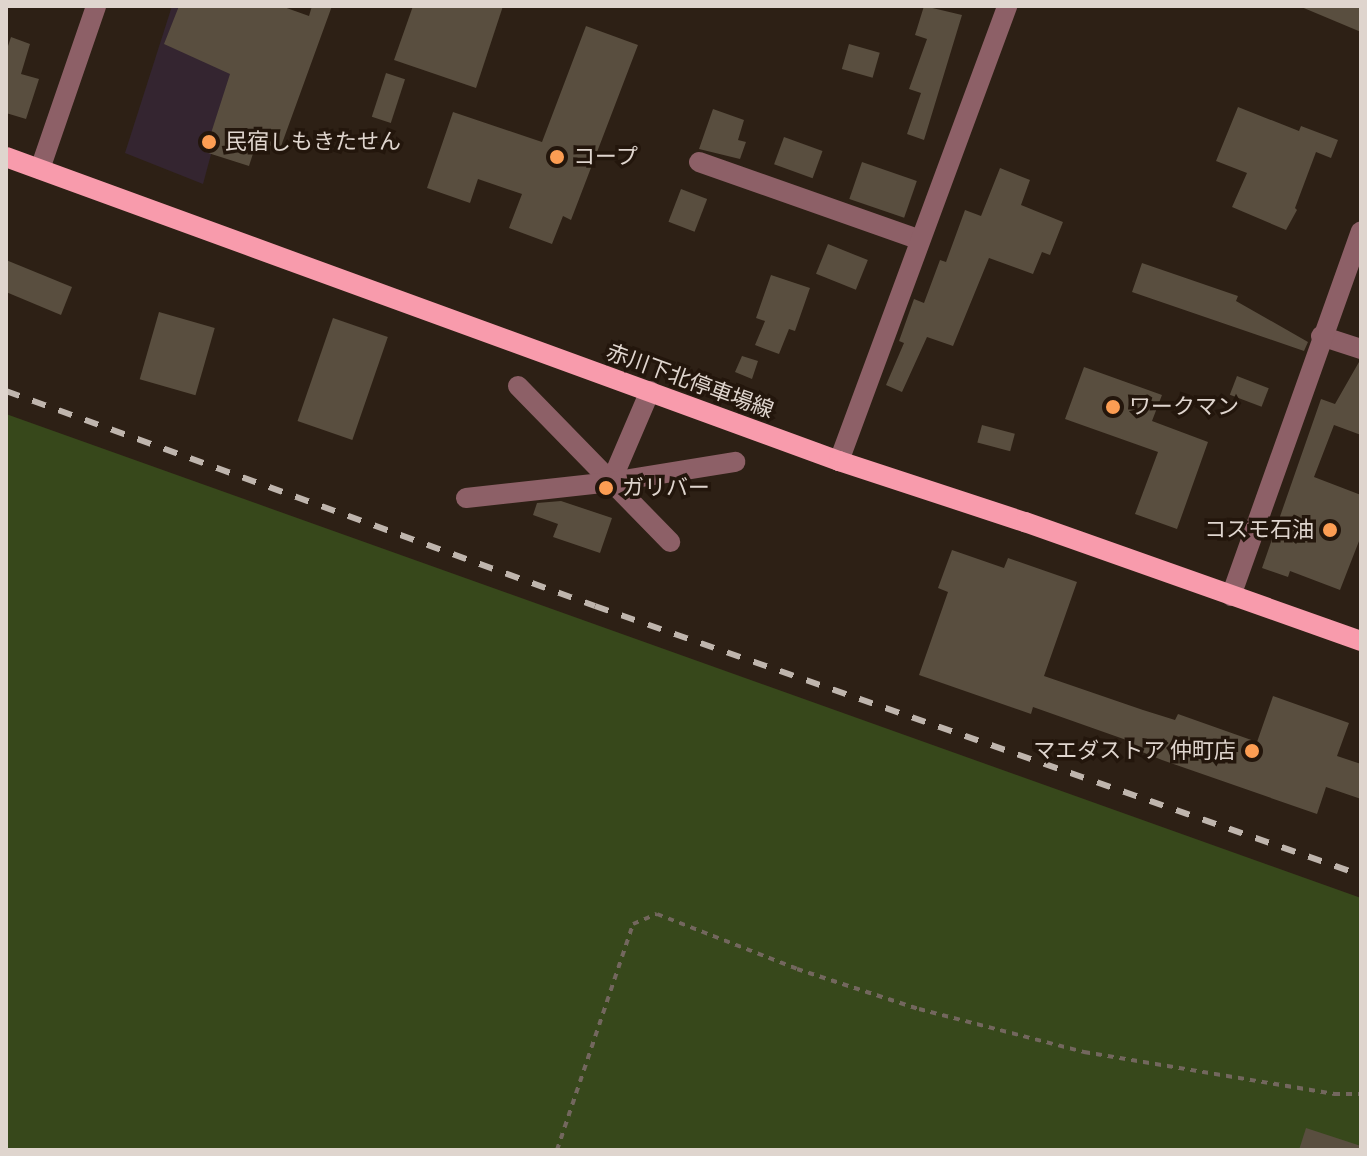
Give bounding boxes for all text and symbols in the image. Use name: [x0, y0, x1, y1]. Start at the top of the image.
place label: 民宿しもきたせん: [225, 129, 401, 155]
marker: 民宿しもきたせん: [200, 133, 218, 151]
place label: コープ: [573, 144, 639, 170]
marker: コープ: [548, 148, 566, 166]
street label: 赤川下北停車場線: [603, 338, 777, 424]
place label: ワークマン: [1129, 394, 1239, 420]
marker: ワークマン: [1104, 398, 1122, 416]
place label: ガリバー: [622, 475, 710, 501]
marker: ガリバー: [597, 479, 615, 497]
place label: コスモ石油: [1204, 517, 1314, 543]
marker: コスモ石油: [1321, 521, 1339, 539]
place label: マエダストア 仲町店: [1033, 738, 1236, 764]
marker: マエダストア 仲町店: [1243, 742, 1261, 760]

